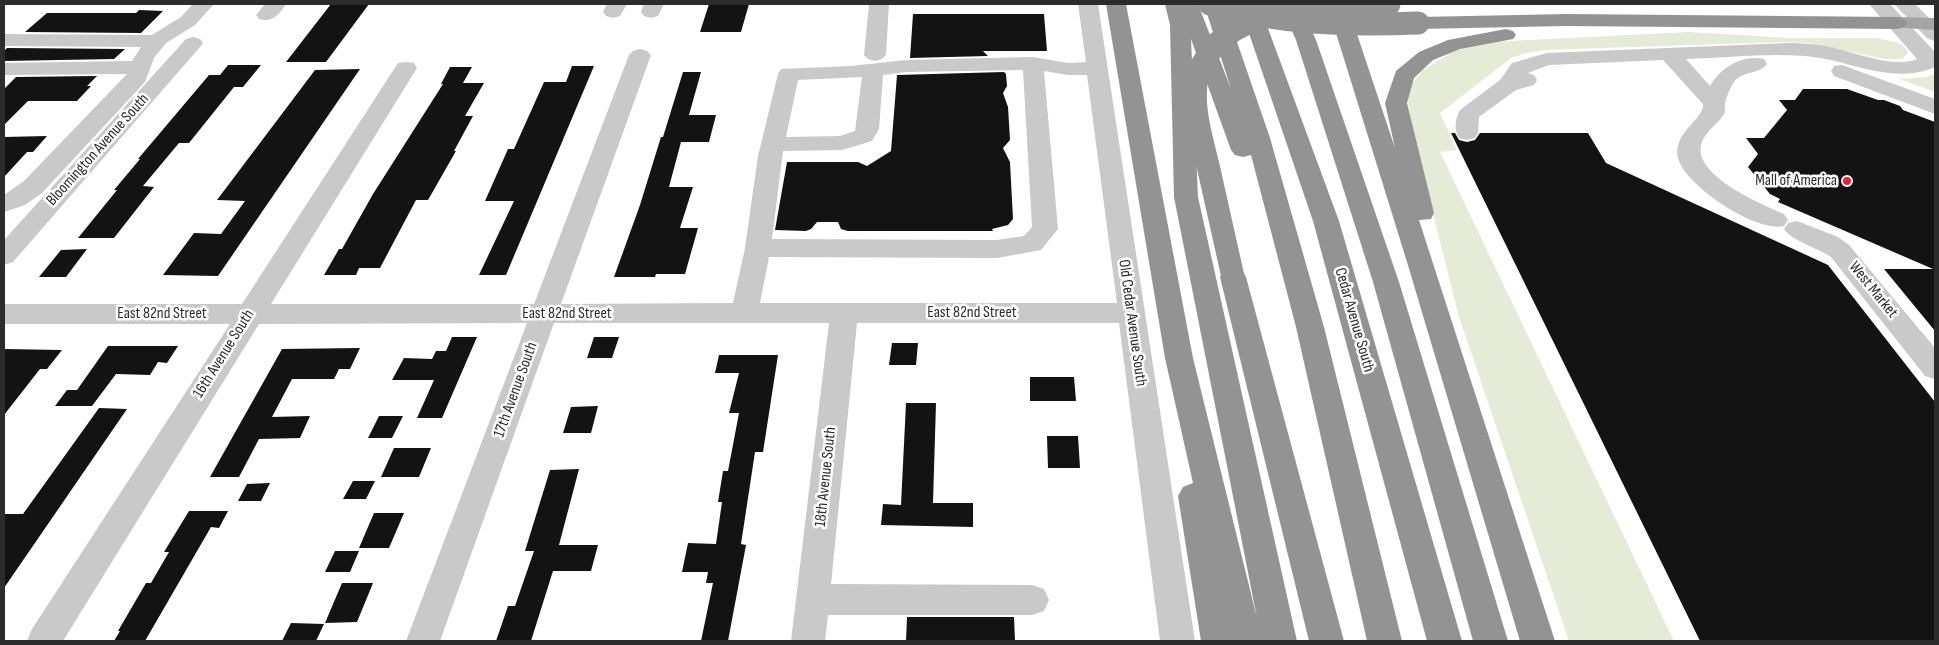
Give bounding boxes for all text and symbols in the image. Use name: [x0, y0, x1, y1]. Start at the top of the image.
street label: Bloomington Avenue South: [43, 90, 153, 210]
place label: Mall of America: [1755, 171, 1837, 191]
marker: Mall of America: [1841, 175, 1853, 187]
street label: Old Cedar Avenue South: [1114, 258, 1150, 388]
street label: West Market: [1844, 258, 1902, 322]
street label: Cedar Avenue South: [1330, 266, 1378, 374]
street label: East 82nd Street: [927, 303, 1017, 323]
street label: East 82nd Street: [117, 304, 207, 324]
street label: East 82nd Street: [522, 304, 612, 324]
street label: 16th Avenue South: [189, 306, 259, 402]
street label: 17th Avenue South: [490, 340, 542, 440]
street label: 18th Avenue South: [811, 426, 841, 528]

